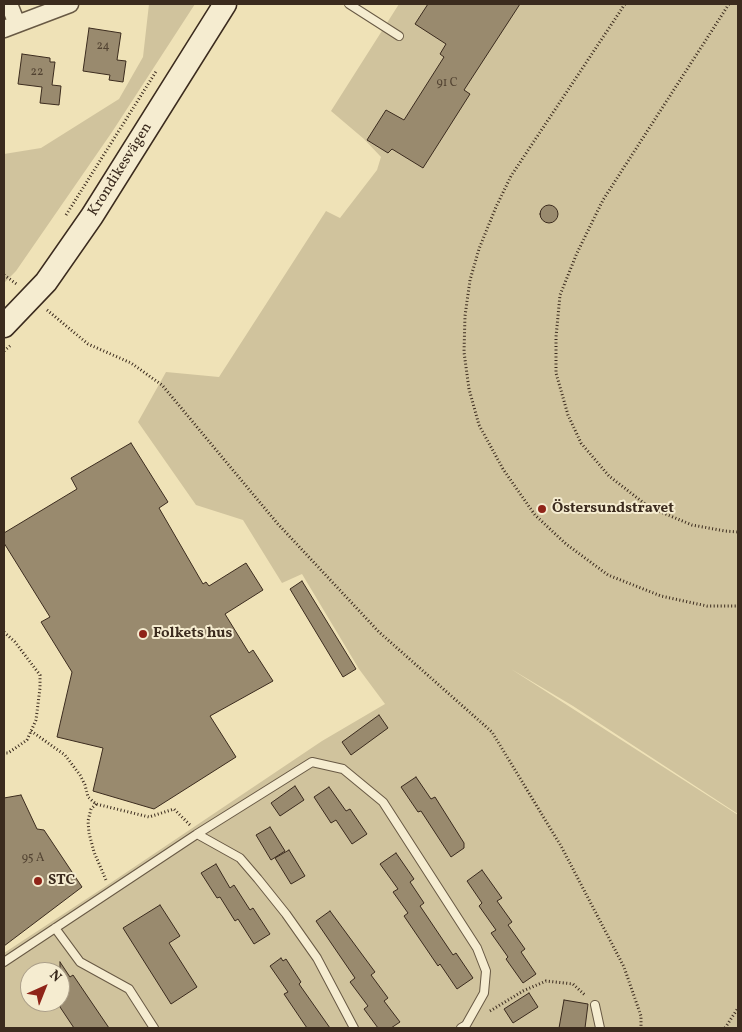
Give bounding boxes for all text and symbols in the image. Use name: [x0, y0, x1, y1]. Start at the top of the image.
house number: 24: [96, 40, 110, 54]
house number: 22: [31, 66, 43, 80]
house number: 91 C: [436, 77, 458, 91]
street label: Krondikesvägen: [85, 120, 157, 220]
place label: Östersundstravet: [552, 500, 674, 518]
marker: Östersundstravet: [536, 503, 548, 515]
place label: Folkets hus: [153, 625, 232, 643]
marker: Folkets hus: [137, 628, 149, 640]
house number: 95 A: [22, 852, 44, 866]
place label: STC: [48, 872, 75, 890]
marker: STC: [32, 875, 44, 887]
north arrow: [20, 962, 70, 1012]
text: N: [45, 966, 65, 987]

